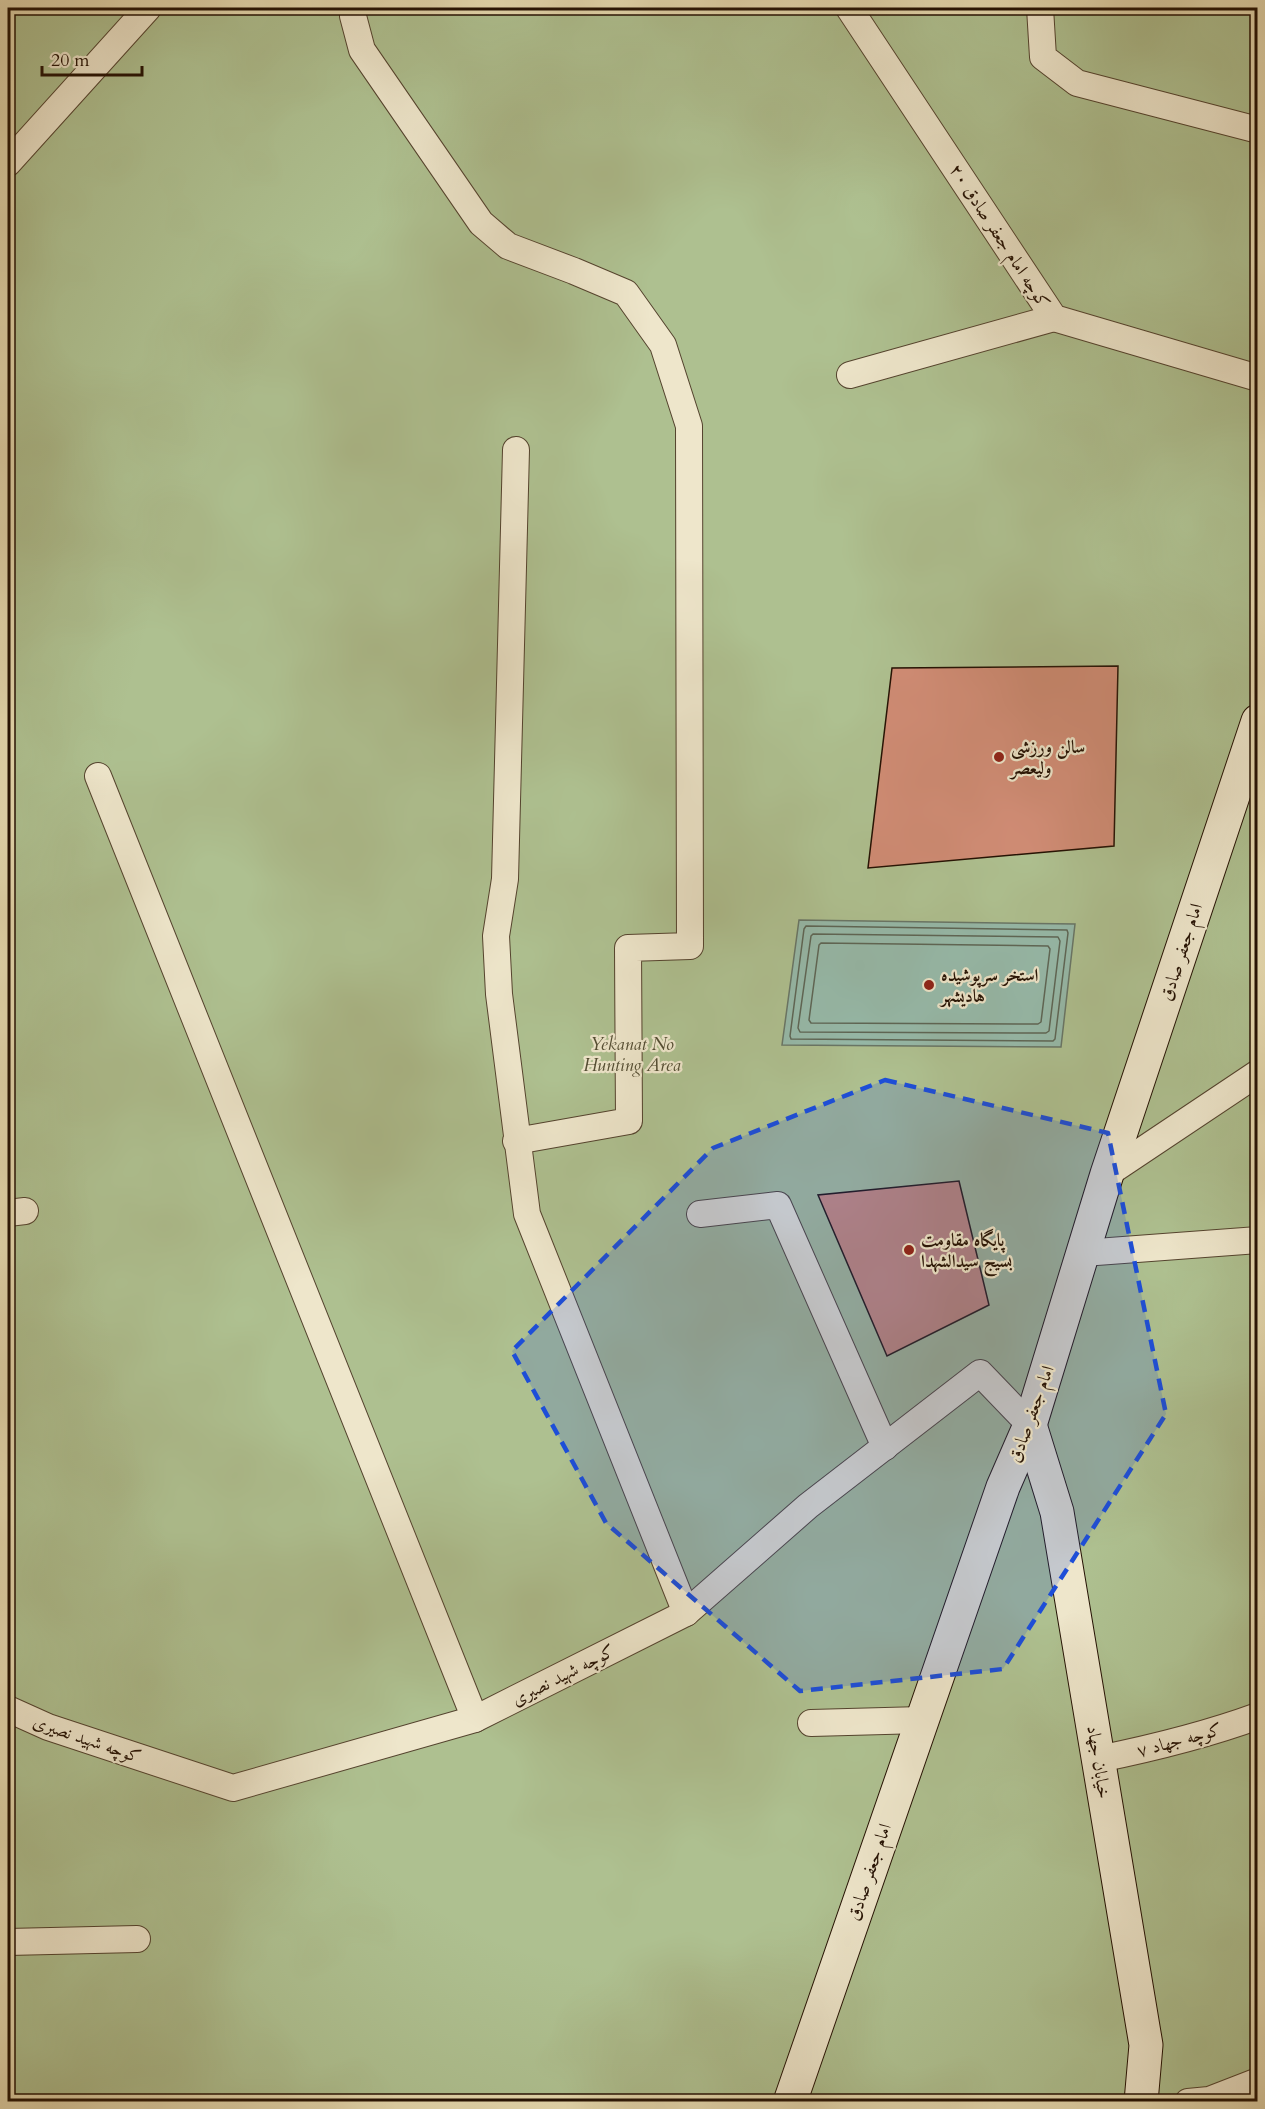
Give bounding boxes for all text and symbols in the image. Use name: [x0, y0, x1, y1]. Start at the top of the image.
scale bar: [42, 39, 142, 77]
text: 20 m: [51, 48, 90, 73]
street label: کوچه امام جعفر صادق ۲۰: [941, 159, 1056, 315]
place label: سالن ورزشی ولیعصر: [1009, 735, 1085, 781]
marker: سالن ورزشی ولیعصر: [992, 750, 1006, 764]
street label: امام جعفر صادق: [1154, 900, 1212, 1005]
place label: استخر سرپوشیده هادیشهر: [939, 963, 1039, 1009]
marker: استخر سرپوشیده هادیشهر: [922, 978, 936, 992]
park label: Yekanat No Hunting Area: [583, 1032, 681, 1078]
place label: پایگاه مقاومت بسیج سیدالشهدا: [921, 1228, 1012, 1277]
marker: پایگاه مقاومت بسیج سیدالشهدا: [902, 1243, 916, 1257]
street label: امام جعفر صادق: [1002, 1362, 1063, 1467]
street label: کوچه شهید نصیری: [507, 1639, 619, 1712]
street label: کوچه شهید نصیری: [29, 1709, 144, 1770]
street label: کوچه جهاد ‍۷: [1134, 1717, 1224, 1764]
street label: خیابان جهاد: [1080, 1724, 1117, 1801]
street label: امام جعفر صادق: [841, 1820, 901, 1925]

